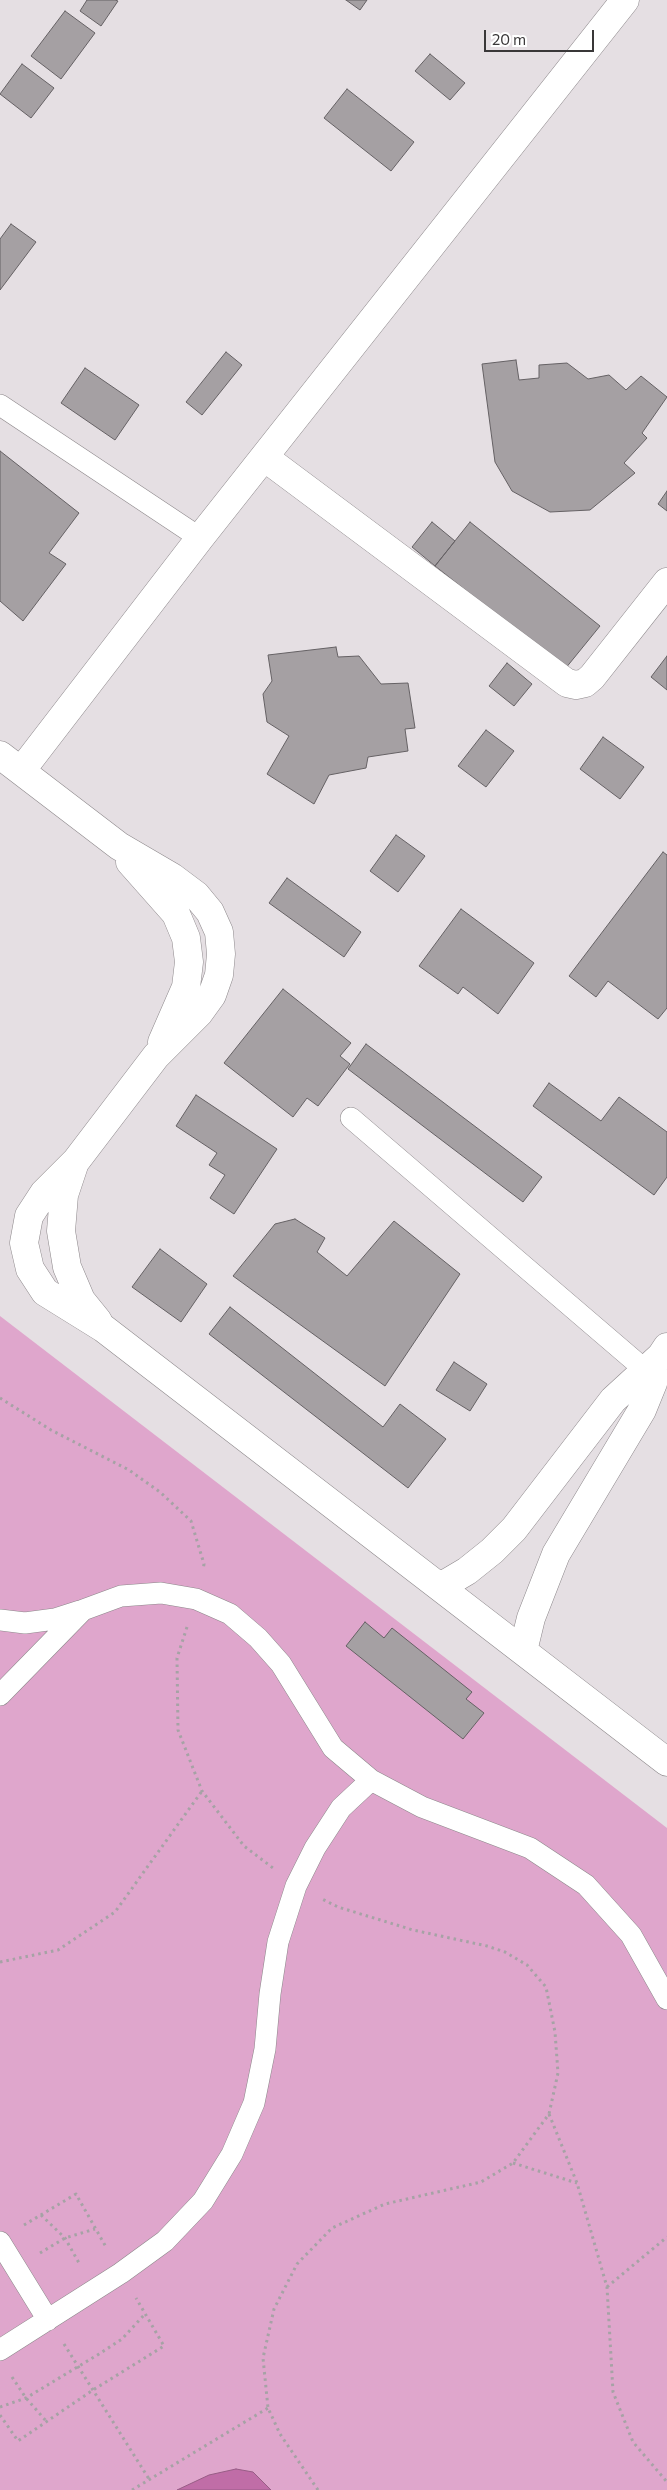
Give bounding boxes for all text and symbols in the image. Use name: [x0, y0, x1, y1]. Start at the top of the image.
scale bar: [487, 20, 597, 52]
text: 20 m: [492, 30, 526, 48]

